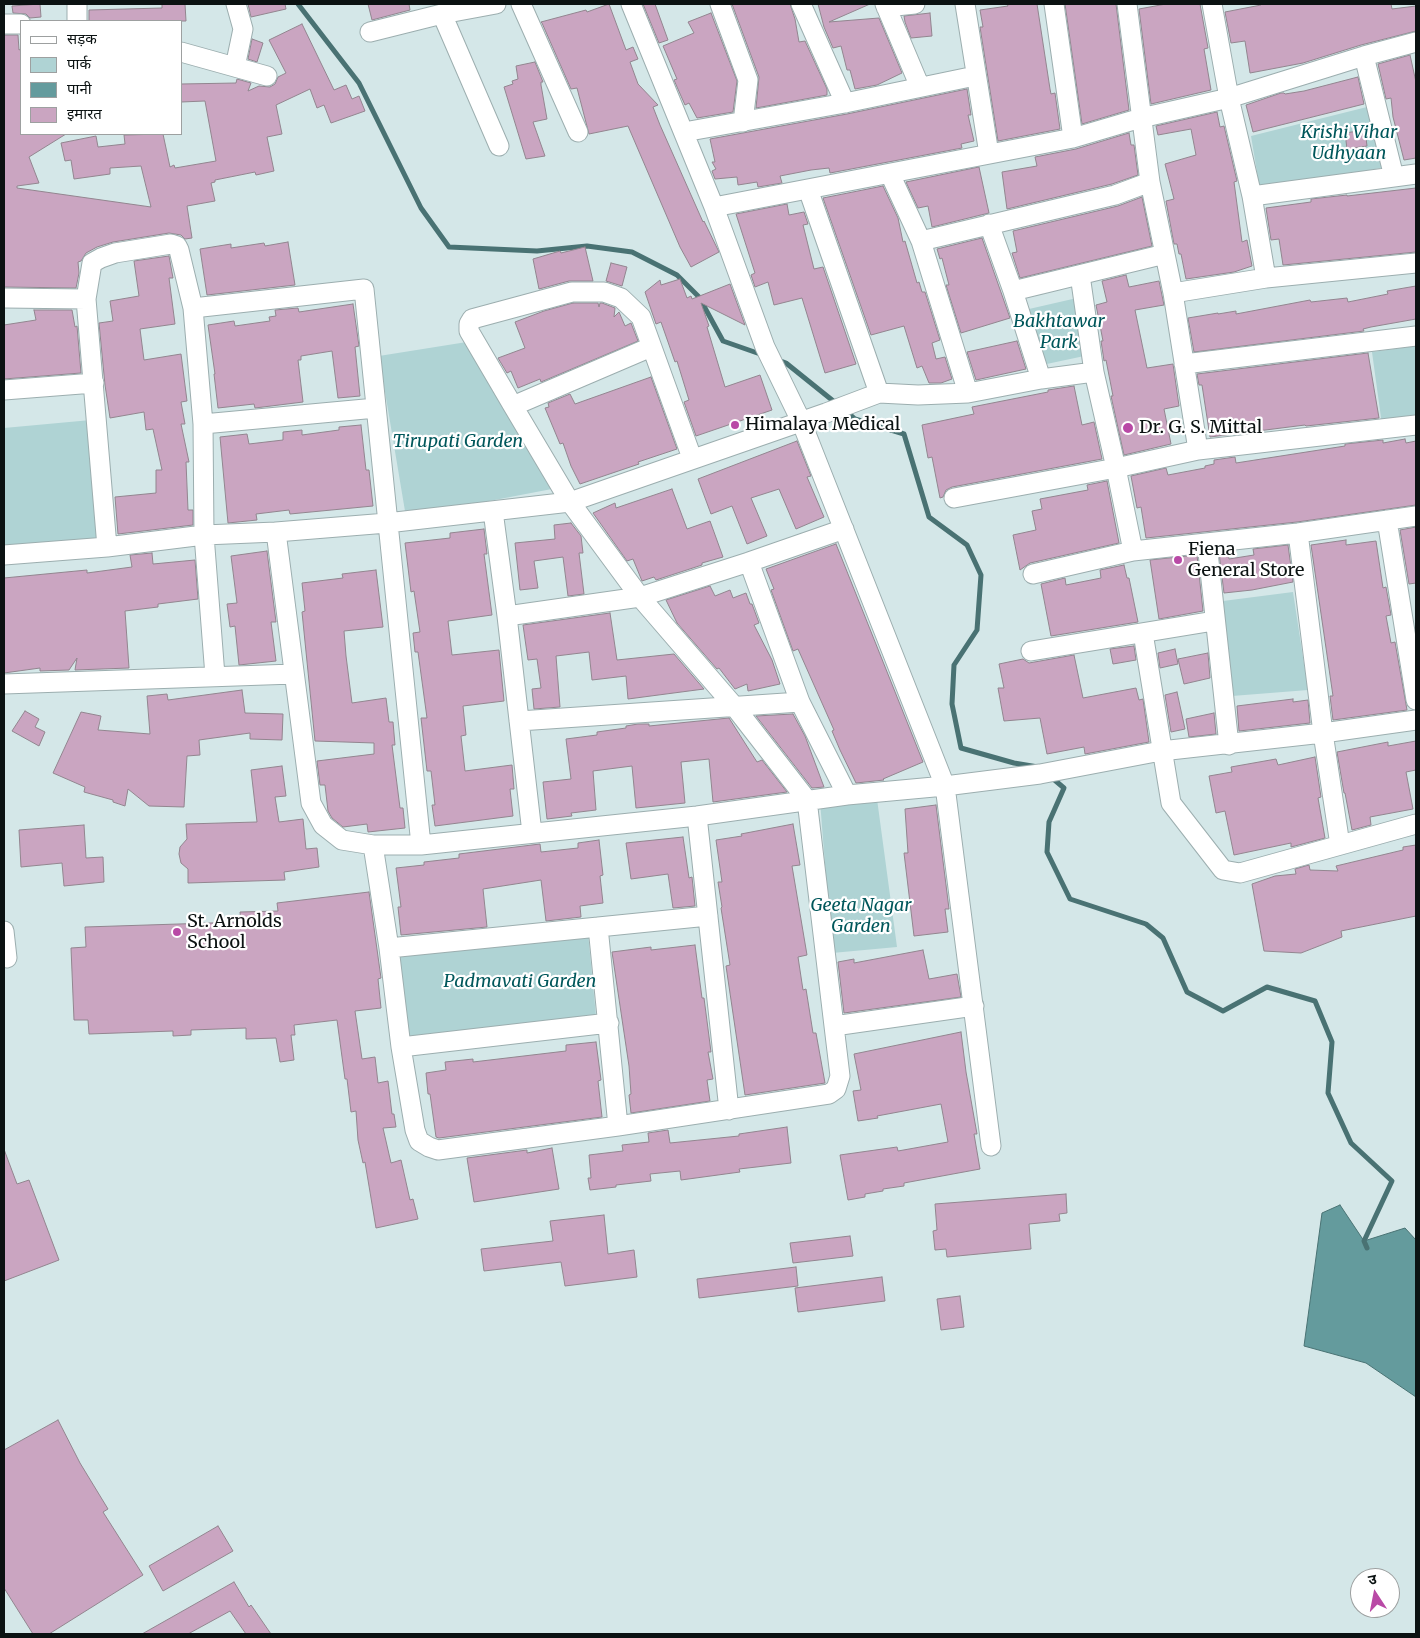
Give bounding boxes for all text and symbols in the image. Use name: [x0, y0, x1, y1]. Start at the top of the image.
legend: [20, 20, 182, 135]
text: सड़क: [67, 29, 97, 48]
text: पार्क: [67, 54, 91, 73]
text: पानी: [67, 79, 92, 98]
text: इमारत: [67, 104, 102, 123]
park label: Krishi Vihar Udhyaan: [1301, 122, 1397, 164]
park label: Bakhtawar Park: [1013, 311, 1105, 354]
place label: Himalaya Medical: [745, 414, 900, 436]
place label: Dr. G. S. Mittal: [1139, 417, 1262, 439]
marker: Himalaya Medical: [729, 419, 741, 431]
marker: Dr. G. S. Mittal: [1121, 421, 1135, 435]
park label: Tirupati Garden: [393, 431, 523, 453]
place label: Fiena General Store: [1188, 539, 1304, 582]
marker: Fiena General Store: [1172, 554, 1184, 566]
park label: Geeta Nagar Garden: [810, 895, 912, 938]
place label: St. Arnolds School: [187, 911, 282, 954]
marker: St. Arnolds School: [171, 926, 183, 938]
park label: Padmavati Garden: [444, 971, 596, 993]
north arrow: [1350, 1568, 1400, 1618]
text: उ: [1367, 1570, 1378, 1589]

